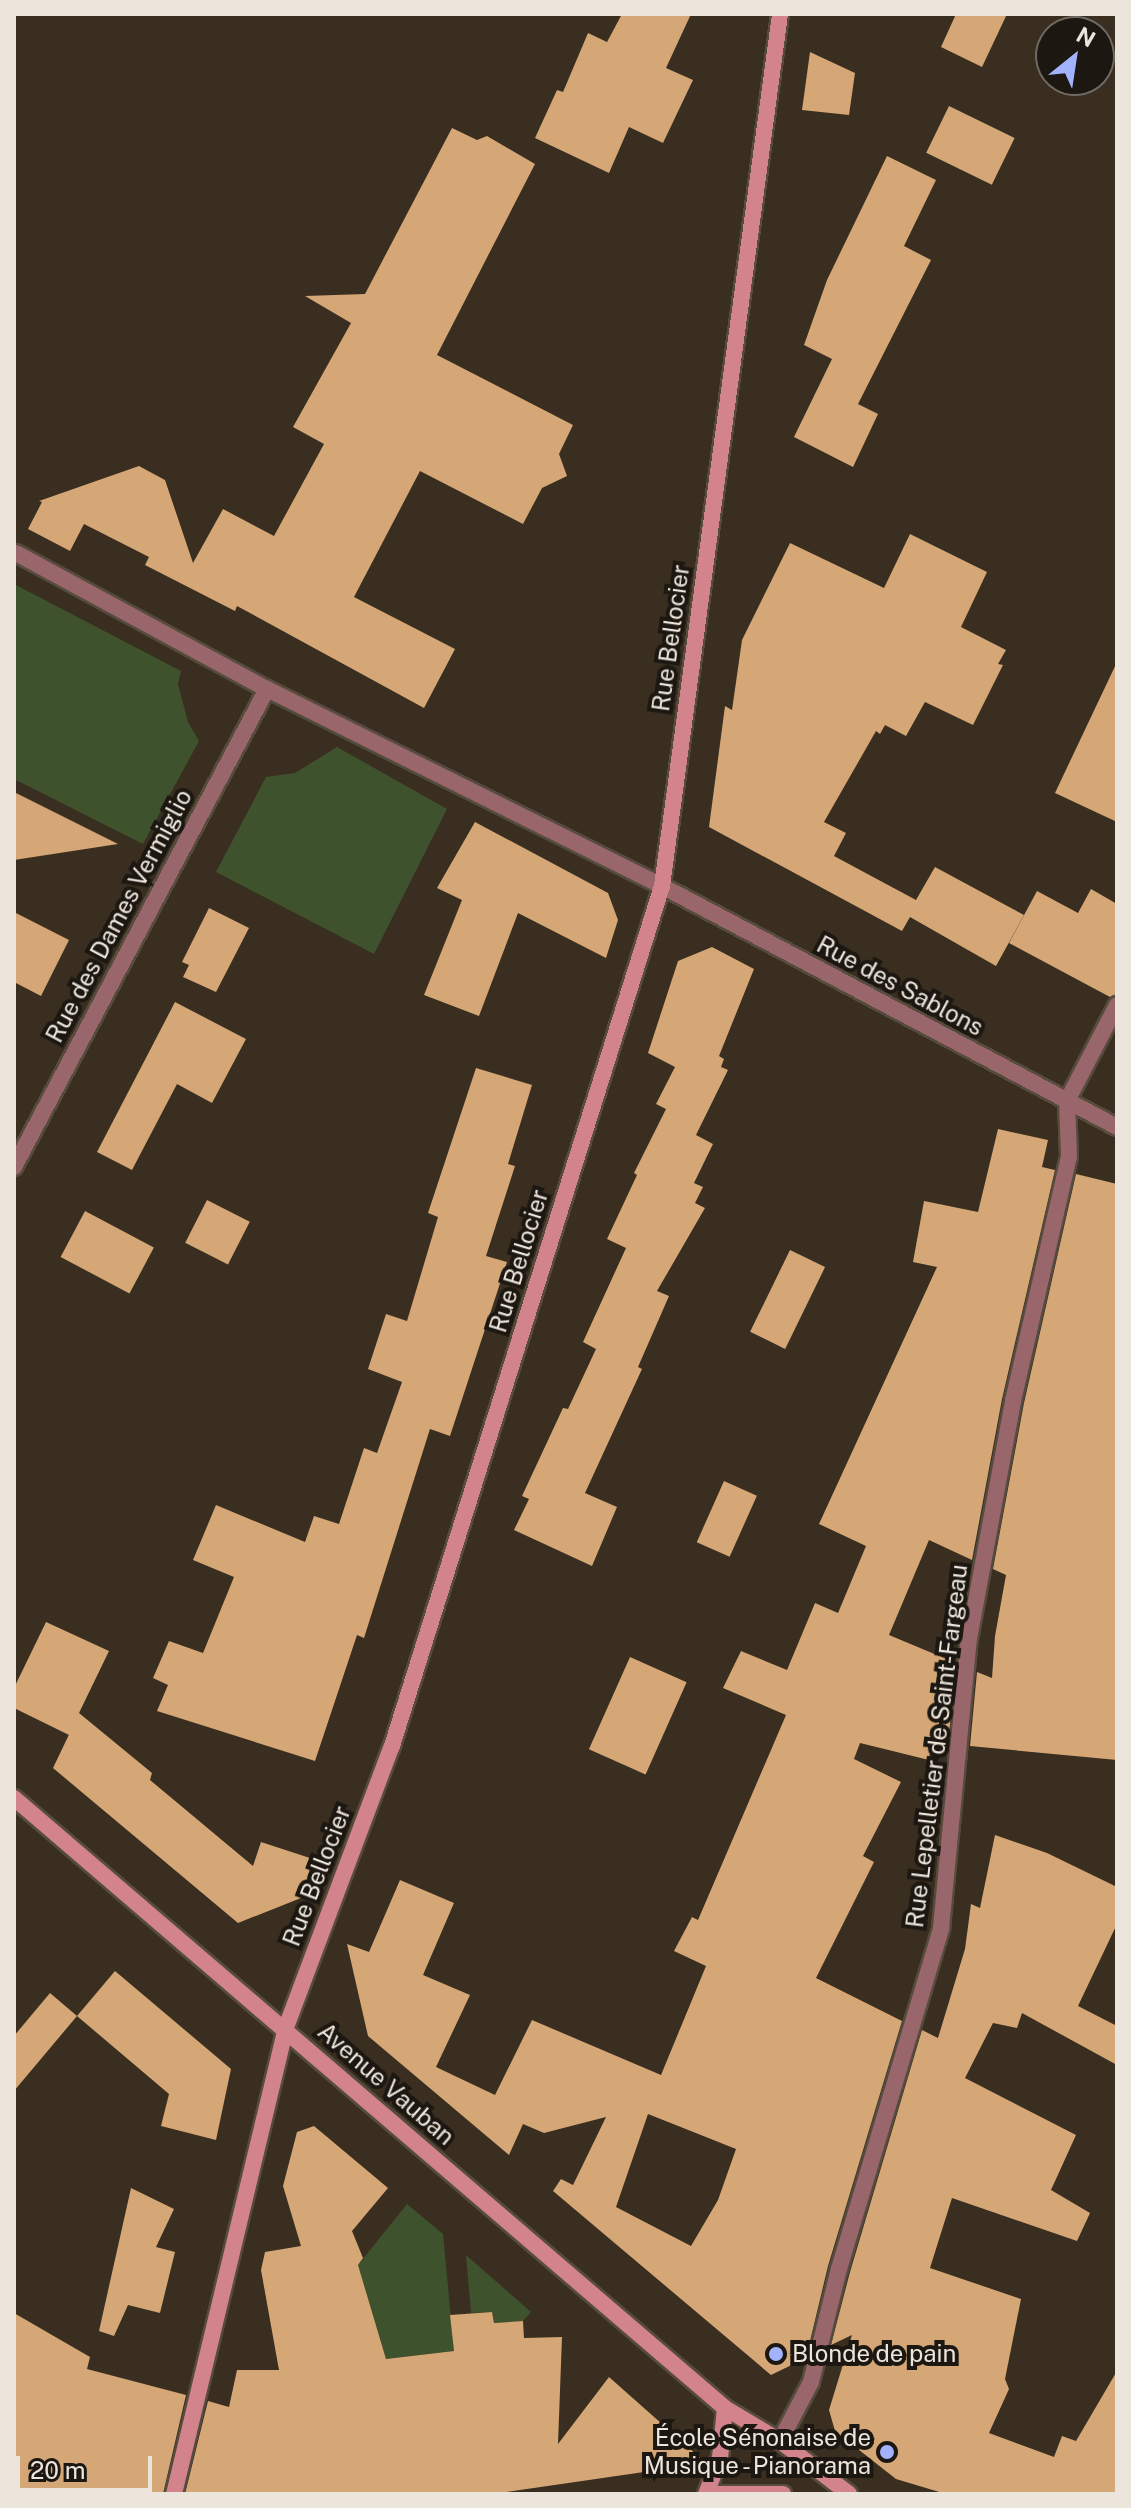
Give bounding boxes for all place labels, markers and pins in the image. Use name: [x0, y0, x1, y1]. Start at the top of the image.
place label: Blonde de pain: [792, 2340, 957, 2368]
marker: Blonde de pain: [767, 2345, 785, 2363]
place label: École Sénonaise de Musique - Pianorama: [637, 2424, 871, 2480]
marker: École Sénonaise de Musique - Pianorama: [878, 2443, 896, 2461]

